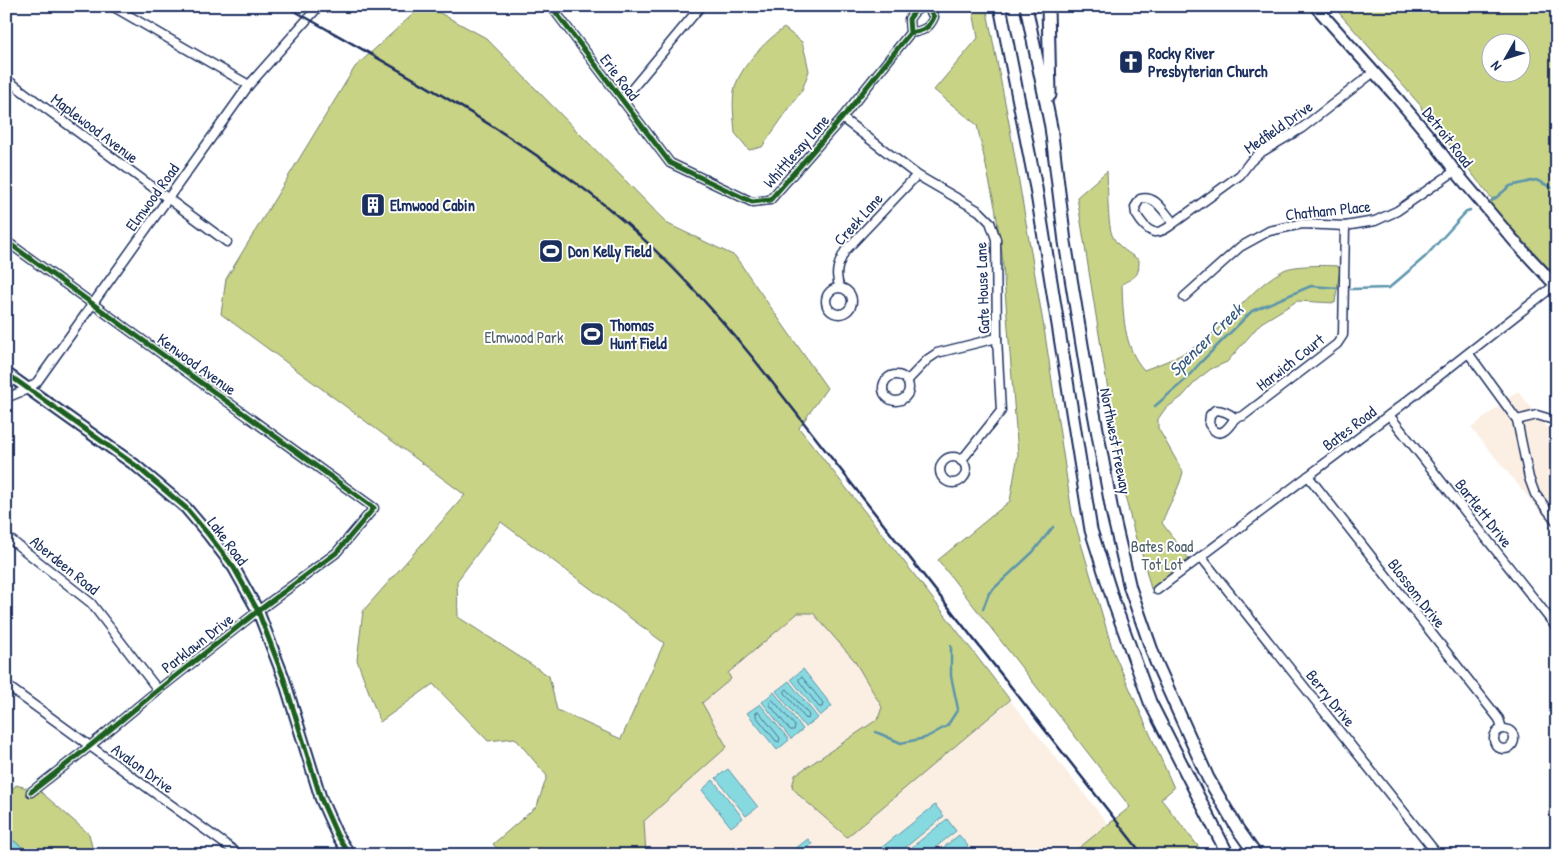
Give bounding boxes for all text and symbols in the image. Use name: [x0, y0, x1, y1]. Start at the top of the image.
north arrow: [1480, 32, 1530, 82]
place label: Rocky River Presbyterian Church: [1148, 42, 1268, 83]
street label: Erie Road: [595, 49, 645, 105]
church icon: Rocky River Presbyterian Church: [1118, 49, 1144, 75]
text: N: [1485, 57, 1505, 75]
street label: Maplewood Avenue: [47, 88, 144, 168]
street label: Medfield Drive: [1239, 95, 1317, 159]
street label: Detroit Road: [1417, 102, 1479, 172]
street label: Whittlesay Lane: [758, 109, 834, 192]
street label: Elmwood Road: [120, 159, 184, 235]
street label: Creek Lane: [828, 187, 888, 250]
building icon: Elmwood Cabin: [360, 192, 386, 218]
place label: Elmwood Cabin: [390, 194, 475, 216]
street label: Chatham Place: [1284, 195, 1372, 225]
sports icon: Don Kelly Field: [538, 238, 564, 264]
place label: Don Kelly Field: [568, 240, 652, 263]
street label: Gate House Lane: [969, 241, 995, 334]
water label: Spencer Creek: [1163, 297, 1250, 382]
place label: Thomas Hunt Field: [609, 314, 668, 354]
sports icon: Thomas Hunt Field: [579, 321, 605, 347]
park label: Elmwood Park: [484, 326, 564, 348]
street label: Kenwood Avenue: [153, 328, 241, 401]
street label: Harwich Court: [1251, 328, 1329, 396]
street label: Northwest Freeway: [1095, 386, 1137, 496]
street label: Bates Road: [1317, 400, 1381, 456]
street label: Bartlett Drive: [1450, 474, 1518, 552]
street label: Lake Road: [203, 512, 253, 570]
street label: Aberdeen Road: [26, 530, 104, 600]
park label: Bates Road Tot Lot: [1131, 535, 1193, 575]
street label: Blossom Drive: [1383, 554, 1451, 633]
street label: Parklawn Drive: [156, 608, 238, 678]
street label: Berry Drive: [1301, 665, 1361, 732]
street label: Avalon Drive: [107, 738, 179, 798]

